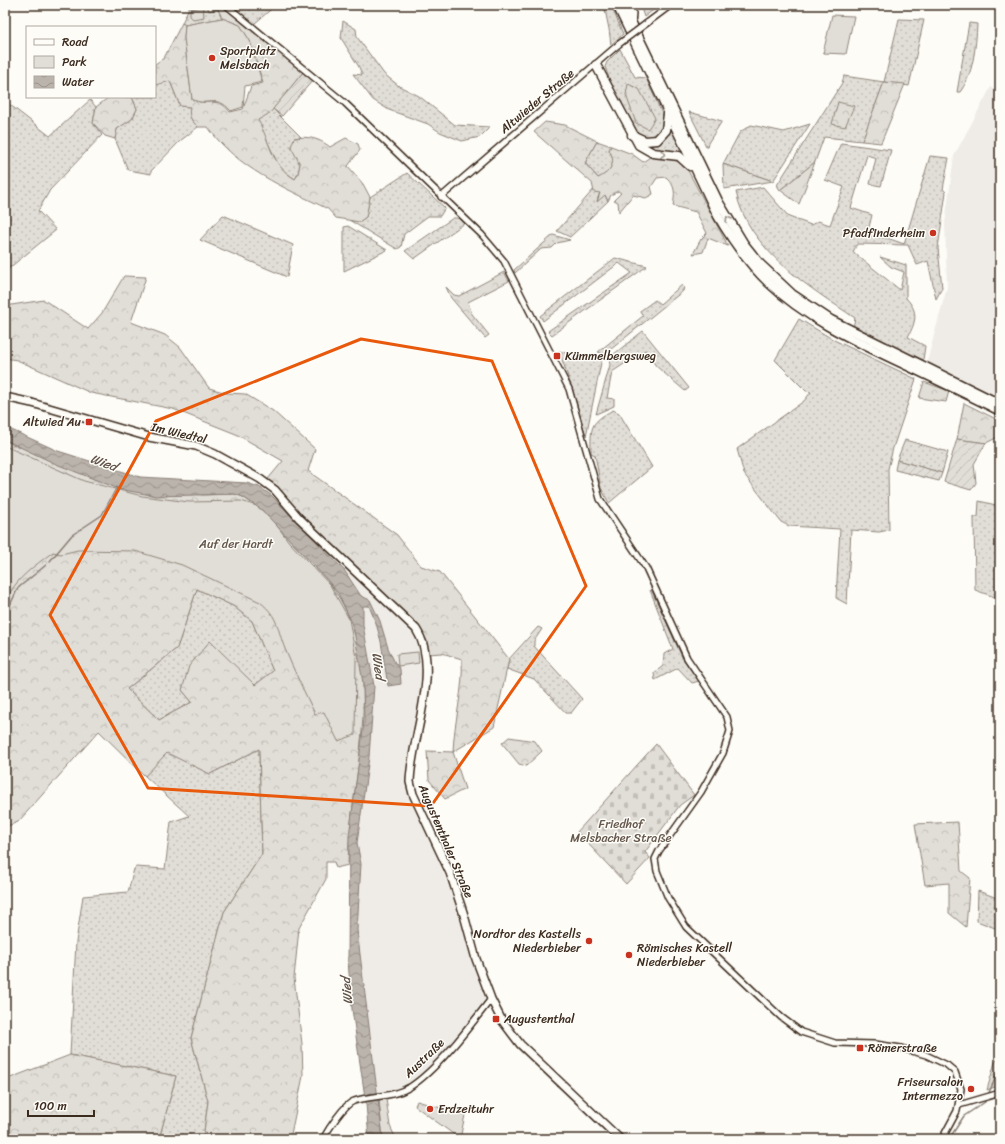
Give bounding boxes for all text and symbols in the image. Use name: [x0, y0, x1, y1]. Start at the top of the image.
legend: [26, 26, 156, 98]
text: Road: [62, 31, 89, 53]
place label: Sportplatz Melsbach: [220, 40, 276, 76]
text: Park: [62, 51, 87, 73]
marker: Sportplatz Melsbach: [207, 53, 217, 63]
street label: Altwieder Straße: [494, 63, 579, 140]
text: Water: [62, 71, 95, 93]
one-way arrow: [660, 149, 666, 158]
one-way arrow: [726, 216, 733, 223]
place label: Pfadfinderheim: [843, 222, 925, 244]
marker: Pfadfinderheim: [928, 228, 938, 238]
place label: Kümmelbergsweg: [565, 345, 656, 367]
marker: Kümmelbergsweg: [552, 351, 562, 361]
place label: Altwied Au: [22, 411, 82, 433]
street label: Im Wiedtal: [148, 416, 210, 450]
marker: Altwied Au: [84, 417, 94, 427]
water label: Wied: [87, 447, 124, 479]
park label: Auf der Hardt: [198, 533, 274, 555]
water label: Wied: [365, 651, 392, 685]
street label: Augustenthaler Straße: [412, 779, 480, 902]
park label: Friedhof Melsbacher Straße: [570, 813, 672, 849]
place label: Nordtor des Kastells Niederbieber: [474, 923, 582, 959]
marker: Nordtor des Kastells Niederbieber: [584, 936, 594, 946]
place label: Römisches Kastell Niederbieber: [637, 937, 733, 973]
marker: Römisches Kastell Niederbieber: [624, 950, 634, 960]
water label: Wied: [333, 972, 359, 1005]
place label: Augustenthal: [503, 1008, 575, 1030]
marker: Augustenthal: [491, 1014, 501, 1024]
street label: Austraße: [398, 1033, 450, 1084]
place label: Römerstraße: [868, 1037, 937, 1059]
marker: Römerstraße: [855, 1043, 865, 1053]
place label: Friseursalon Intermezzo: [898, 1071, 963, 1107]
marker: Friseursalon Intermezzo: [966, 1084, 976, 1094]
scale bar: [28, 1092, 94, 1118]
text: 100 m: [34, 1095, 67, 1117]
place label: Erdzeituhr: [438, 1098, 495, 1120]
marker: Erdzeituhr: [425, 1104, 435, 1114]

